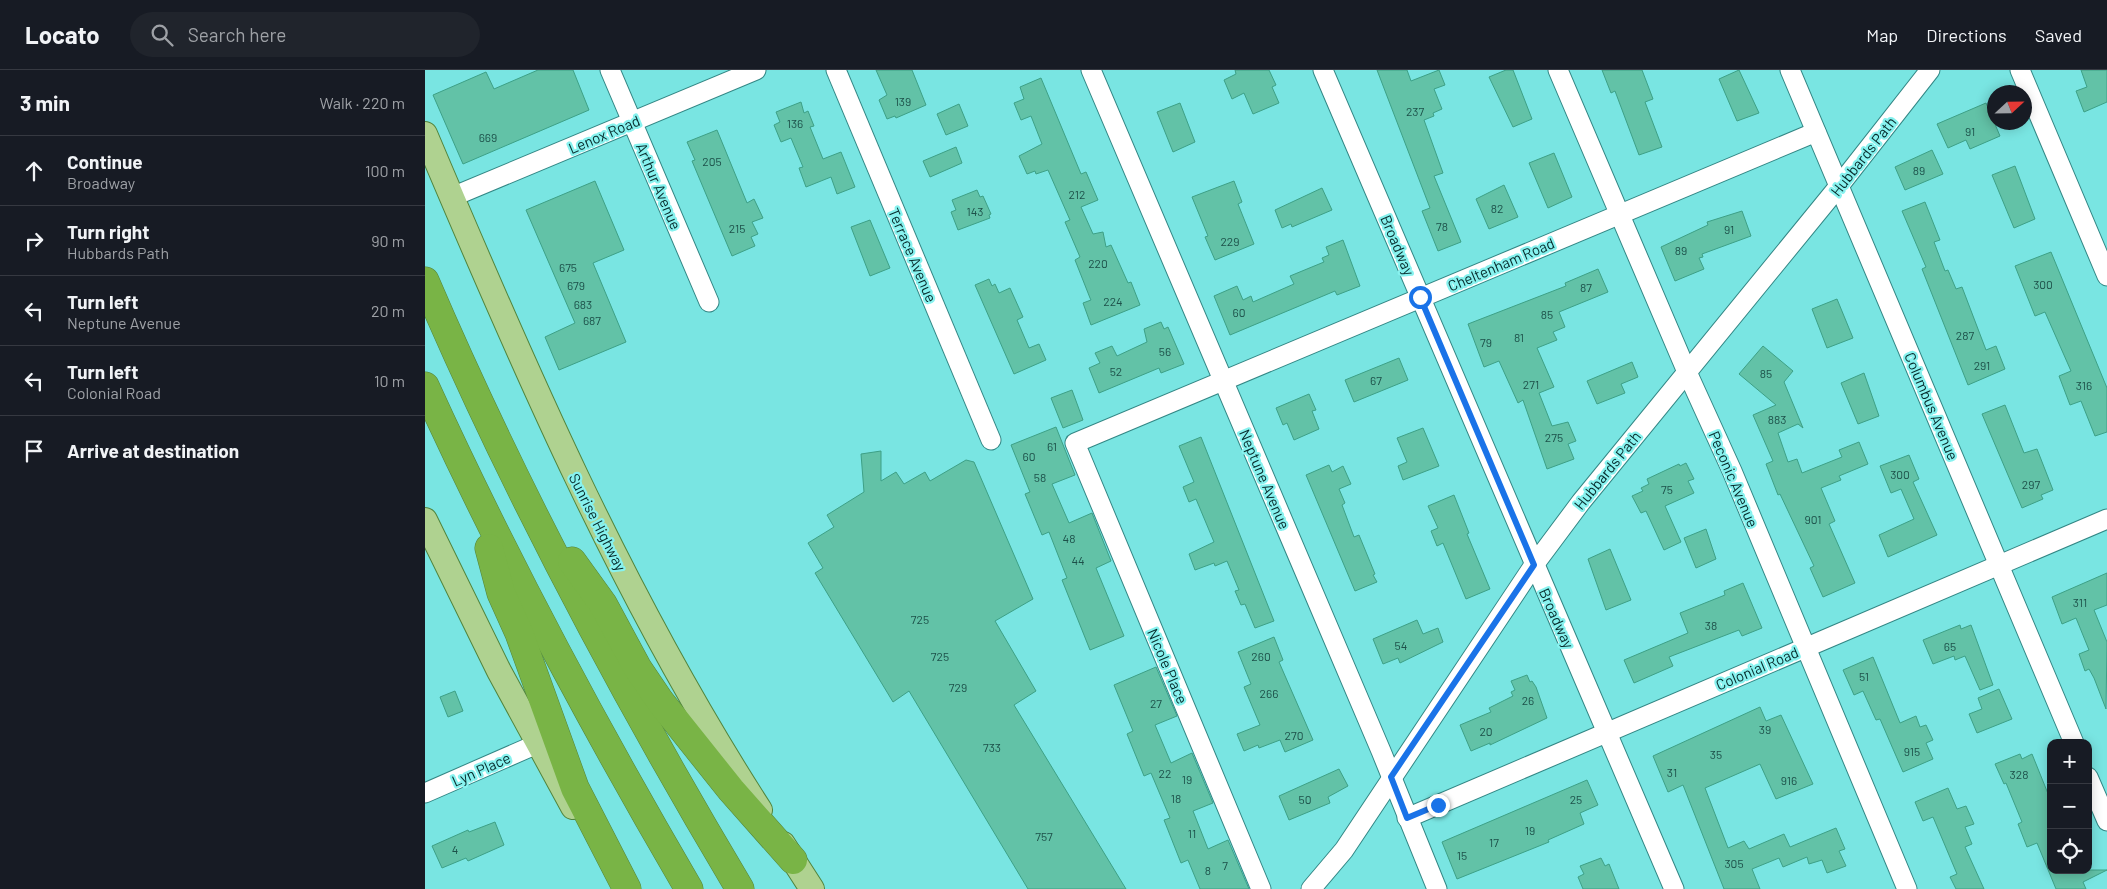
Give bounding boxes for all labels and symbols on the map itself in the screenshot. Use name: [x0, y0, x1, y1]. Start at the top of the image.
north arrow: [1987, 85, 2032, 130]
house number: 139: [895, 94, 911, 108]
house number: 237: [1406, 104, 1424, 118]
street label: Lenox Road: [566, 111, 642, 157]
street label: Hubbards Path: [1826, 113, 1900, 199]
house number: 136: [787, 116, 803, 130]
house number: 91: [1965, 124, 1975, 138]
house number: 669: [479, 130, 497, 144]
street label: Arthur Avenue: [633, 140, 685, 232]
house number: 205: [702, 154, 722, 168]
house number: 89: [1913, 163, 1925, 177]
house number: 212: [1069, 187, 1085, 201]
house number: 82: [1491, 201, 1503, 215]
house number: 143: [967, 204, 984, 218]
street label: Terrace Avenue: [885, 205, 941, 305]
street label: Broadway: [1377, 212, 1419, 278]
house number: 78: [1436, 219, 1448, 233]
house number: 215: [729, 221, 745, 235]
house number: 91: [1724, 222, 1734, 236]
street label: Cheltenham Road: [1445, 233, 1557, 295]
house number: 229: [1220, 234, 1240, 248]
house number: 89: [1675, 243, 1687, 257]
house number: 220: [1088, 256, 1108, 270]
house number: 675: [559, 260, 577, 274]
house number: 300: [2033, 277, 2053, 291]
house number: 679: [567, 278, 585, 292]
house number: 87: [1580, 280, 1592, 294]
route start: [1409, 286, 1432, 309]
house number: 224: [1103, 294, 1123, 308]
house number: 683: [574, 297, 592, 311]
house number: 60: [1233, 305, 1245, 319]
house number: 85: [1541, 307, 1553, 321]
house number: 687: [583, 313, 601, 327]
house number: 287: [1956, 328, 1974, 342]
house number: 81: [1514, 330, 1524, 344]
house number: 79: [1480, 335, 1492, 349]
house number: 56: [1159, 344, 1171, 358]
street label: Columbus Avenue: [1901, 349, 1963, 463]
house number: 291: [1974, 358, 1990, 372]
house number: 52: [1110, 364, 1122, 378]
house number: 85: [1760, 366, 1772, 380]
house number: 67: [1370, 373, 1382, 387]
house number: 271: [1523, 377, 1539, 391]
house number: 316: [2076, 378, 2092, 392]
house number: 883: [1768, 412, 1786, 426]
street label: Neptune Avenue: [1236, 426, 1294, 532]
street label: Hubbards Path: [1570, 427, 1644, 513]
street label: Peconic Avenue: [1706, 428, 1762, 530]
house number: 275: [1545, 430, 1563, 444]
house number: 61: [1047, 439, 1057, 453]
house number: 60: [1023, 449, 1035, 463]
house number: 300: [1890, 467, 1910, 481]
street label: Sunrise Highway: [566, 470, 630, 574]
house number: 58: [1034, 470, 1046, 484]
house number: 297: [2022, 477, 2040, 491]
house number: 75: [1661, 482, 1673, 496]
house number: 901: [1805, 512, 1821, 526]
house number: 48: [1063, 531, 1075, 545]
house number: 44: [1071, 553, 1085, 567]
street label: Broadway: [1536, 585, 1578, 651]
house number: 311: [2073, 595, 2087, 609]
house number: 725: [911, 612, 929, 626]
house number: 38: [1705, 618, 1717, 632]
street label: Nicole Place: [1144, 626, 1192, 706]
house number: 54: [1395, 638, 1407, 652]
house number: 65: [1944, 639, 1956, 653]
street label: Colonial Road: [1713, 643, 1801, 693]
house number: 725: [931, 649, 949, 663]
house number: 260: [1251, 649, 1271, 663]
house number: 51: [1859, 669, 1869, 683]
house number: 729: [949, 680, 967, 694]
house number: 266: [1260, 686, 1278, 700]
house number: 26: [1522, 693, 1534, 707]
house number: 27: [1150, 696, 1162, 710]
house number: 39: [1759, 722, 1771, 736]
house number: 20: [1479, 724, 1493, 738]
house number: 270: [1285, 728, 1303, 742]
house number: 733: [983, 740, 1001, 754]
house number: 915: [1904, 744, 1920, 758]
house number: 35: [1710, 747, 1722, 761]
street label: Lyn Place: [449, 748, 513, 790]
house number: 31: [1667, 765, 1677, 779]
house number: 22: [1159, 766, 1171, 780]
house number: 328: [2010, 767, 2028, 781]
house number: 19: [1182, 772, 1192, 786]
house number: 916: [1781, 773, 1797, 787]
house number: 18: [1171, 791, 1181, 805]
house number: 50: [1299, 792, 1311, 806]
house number: 25: [1570, 792, 1582, 806]
route end: [1427, 794, 1450, 817]
house number: 19: [1525, 823, 1535, 837]
house number: 11: [1188, 826, 1196, 840]
house number: 757: [1035, 829, 1053, 843]
house number: 17: [1489, 835, 1499, 849]
house number: 4: [452, 842, 458, 856]
house number: 15: [1457, 848, 1467, 862]
house number: 305: [1724, 856, 1744, 870]
house number: 7: [1222, 858, 1228, 872]
house number: 8: [1205, 863, 1211, 877]

